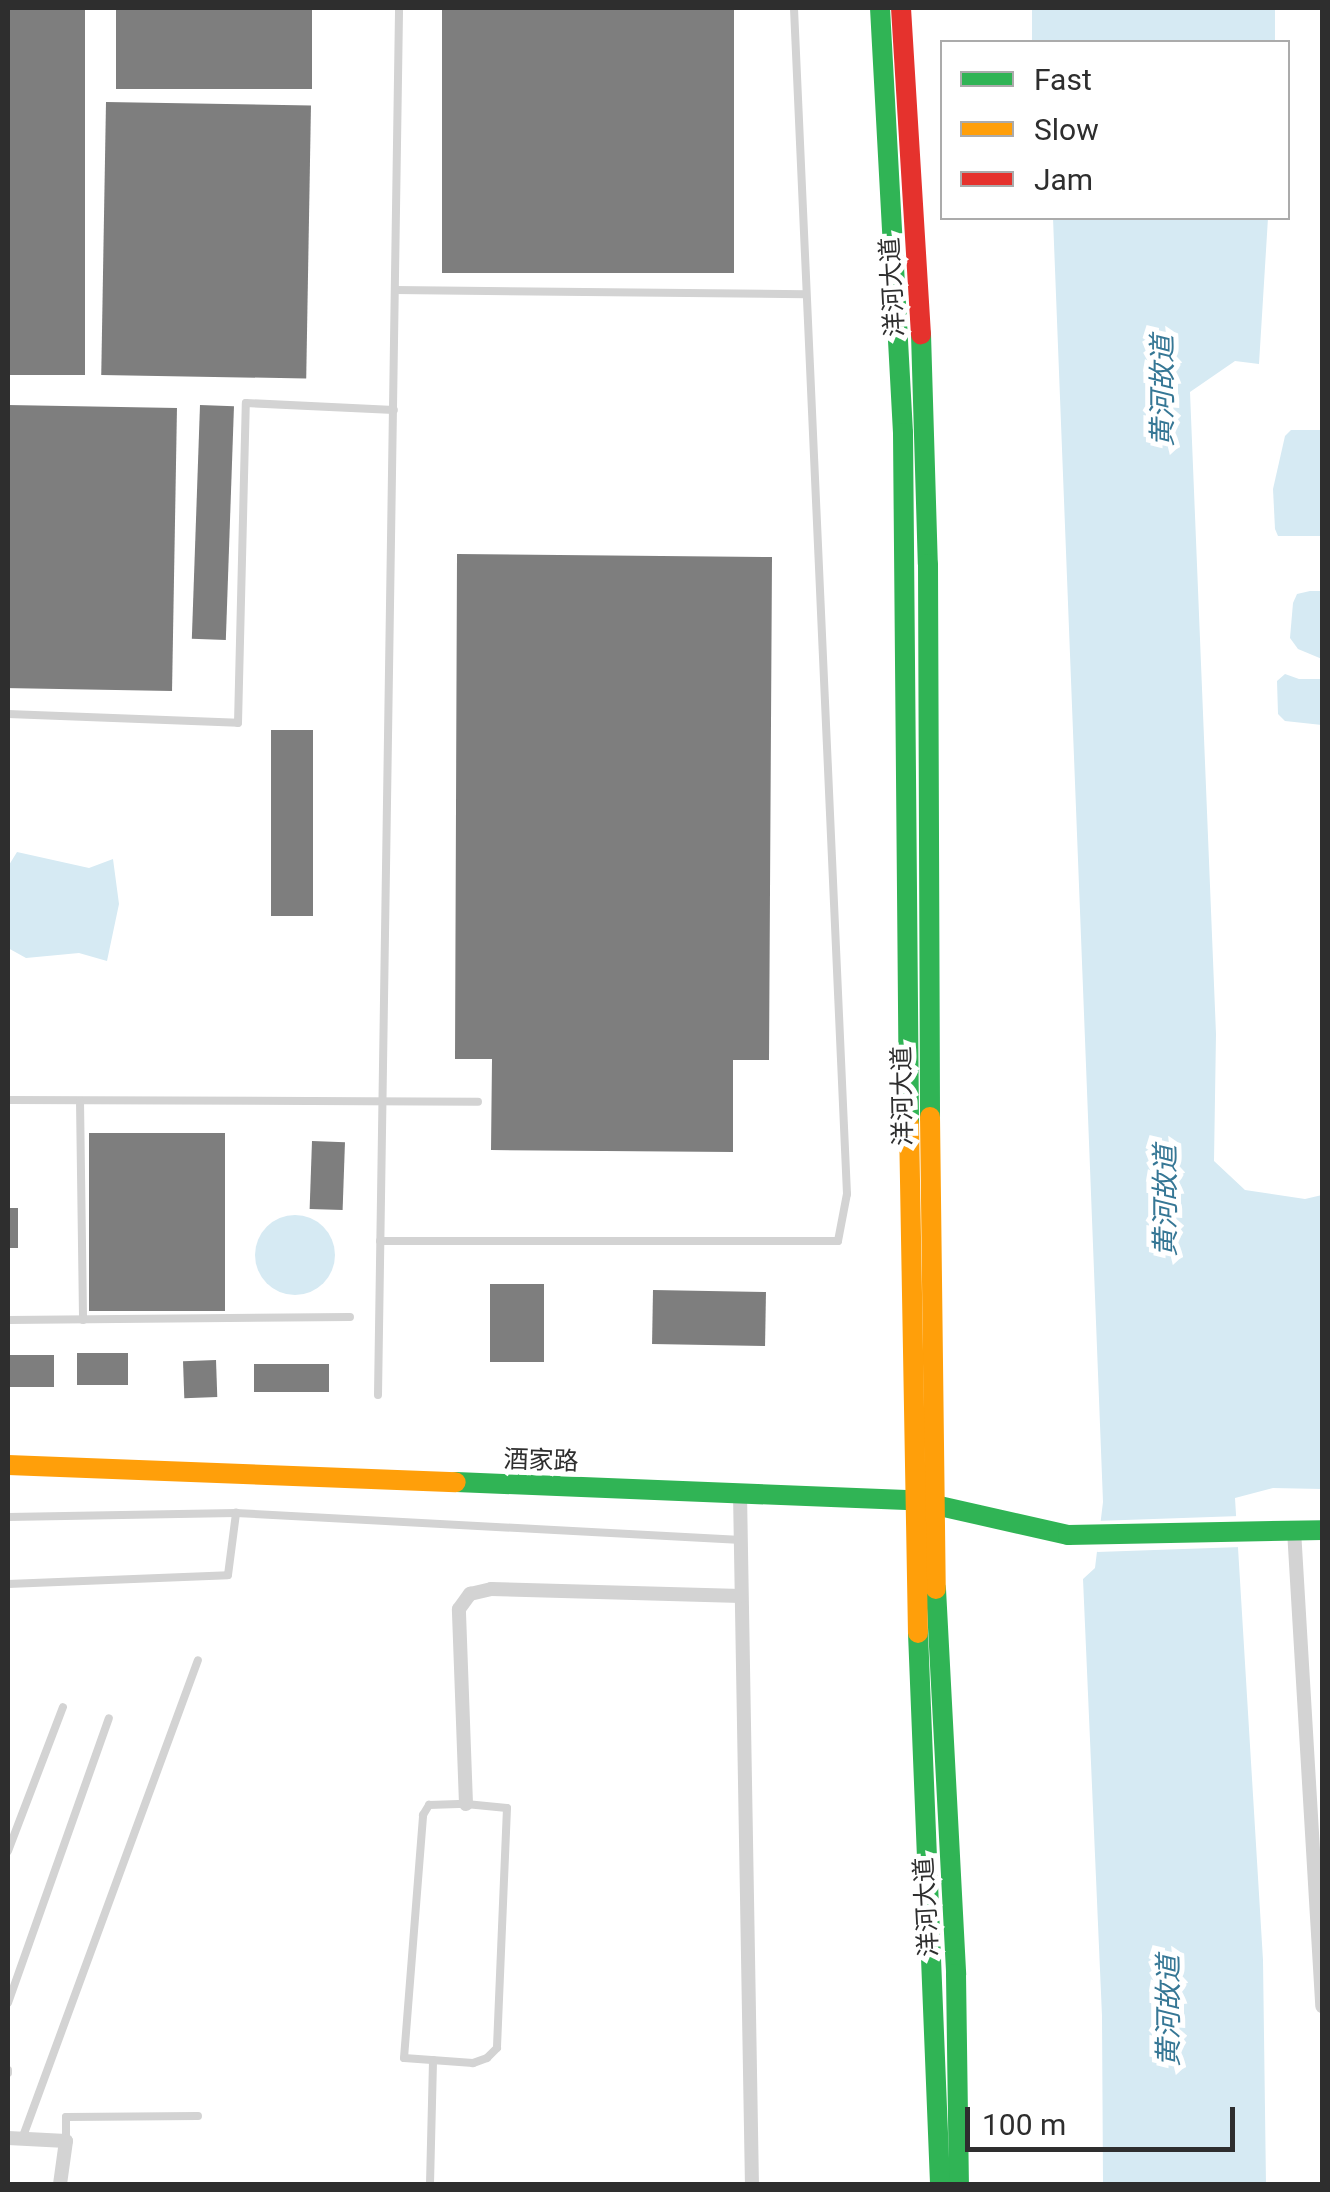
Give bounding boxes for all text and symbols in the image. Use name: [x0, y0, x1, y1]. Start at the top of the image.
legend: [940, 40, 1290, 220]
text: Fast: [1034, 62, 1092, 97]
text: Slow: [1034, 112, 1099, 147]
text: Jam: [1034, 162, 1093, 197]
street label: 洋河大道: [875, 236, 911, 338]
water label: 黄河故道: [1146, 335, 1180, 447]
street label: 洋河大道: [887, 1046, 919, 1146]
water label: 黄河故道: [1149, 1145, 1183, 1257]
street label: 酒家路: [503, 1445, 579, 1477]
street label: 洋河大道: [909, 1856, 945, 1958]
water label: 黄河故道: [1152, 1955, 1186, 2067]
scale bar: [970, 2087, 1240, 2149]
text: 100 m: [982, 2107, 1066, 2142]

